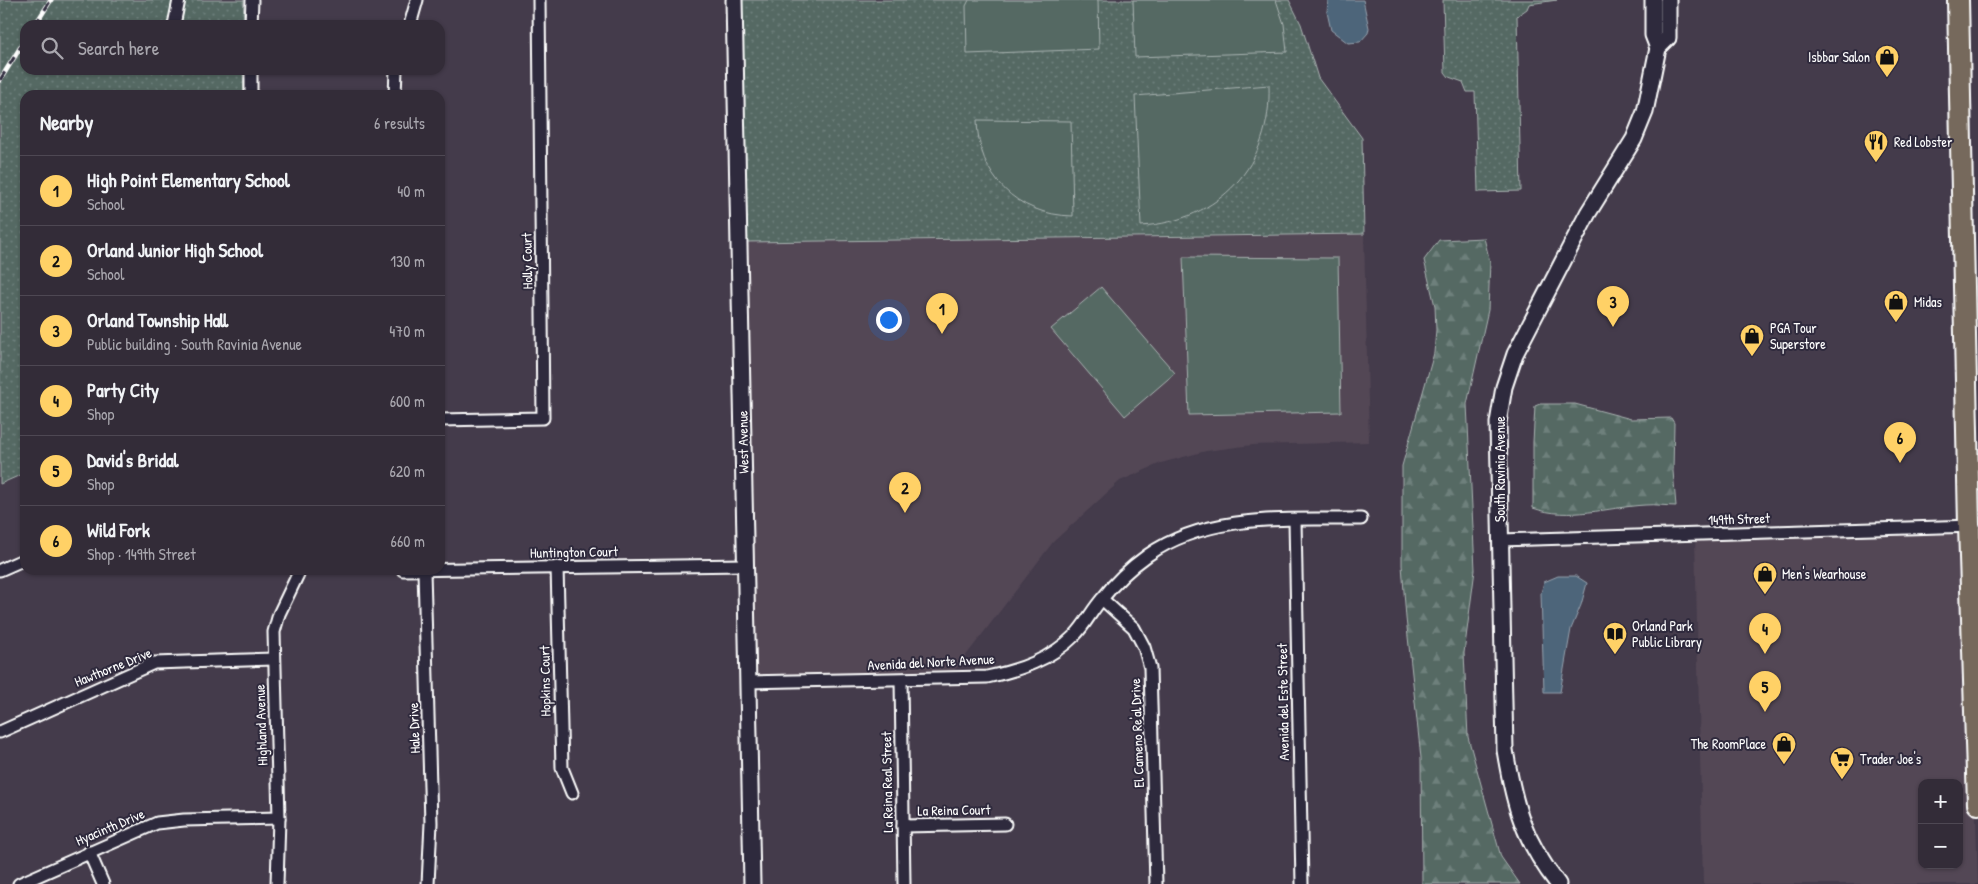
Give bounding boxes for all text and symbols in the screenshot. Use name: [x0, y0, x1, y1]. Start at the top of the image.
search box: [20, 20, 445, 75]
icon: search: [38, 34, 66, 62]
text: Search here: [78, 35, 159, 61]
shop icon: Isbbar Salon: [1874, 44, 1900, 78]
place label: Isbbar Salon: [1808, 47, 1870, 66]
text: Nearby: [40, 108, 93, 137]
text: 6 results: [374, 112, 425, 134]
restaurant icon: Red Lobster: [1863, 129, 1889, 163]
place label: Red Lobster: [1894, 132, 1953, 151]
text: High Point Elementary School: [87, 167, 290, 193]
text: 1: [53, 180, 59, 202]
text: 40 m: [397, 180, 425, 202]
text: School: [87, 193, 124, 215]
street label: Holly Court: [517, 232, 537, 289]
text: Orland Junior High School: [87, 237, 263, 263]
text: 2: [52, 250, 60, 272]
text: 130 m: [390, 250, 425, 272]
text: School: [87, 263, 124, 285]
pin: 3: [1597, 286, 1629, 327]
shop icon: Midas: [1883, 289, 1909, 323]
place label: Midas: [1914, 292, 1942, 311]
pin: 1: [926, 293, 958, 334]
text: Orland Township Hall: [87, 307, 228, 333]
your location: [876, 307, 902, 333]
place label: PGA Tour Superstore: [1770, 318, 1826, 354]
text: 3: [52, 320, 60, 342]
text: 470 m: [389, 320, 425, 342]
shop icon: PGA Tour Superstore: [1739, 323, 1765, 357]
text: Public building · South Ravinia Avenue: [87, 333, 302, 355]
text: Party City: [87, 377, 159, 403]
text: 4: [53, 390, 59, 412]
text: 600 m: [390, 390, 425, 412]
text: Shop: [87, 403, 114, 425]
street label: West Avenue: [732, 410, 753, 474]
street label: South Ravinia Avenue: [1490, 416, 1509, 522]
pin: 6: [1884, 422, 1916, 463]
text: David's Bridal: [87, 447, 179, 473]
text: 5: [53, 460, 59, 482]
text: 620 m: [389, 460, 425, 482]
pin: 2: [889, 472, 921, 513]
text: Shop: [87, 473, 114, 495]
street label: 149th Street: [1708, 508, 1770, 529]
text: Wild Fork: [87, 517, 150, 543]
text: 6: [53, 530, 59, 552]
text: 660 m: [391, 530, 425, 552]
street label: Huntington Court: [530, 541, 618, 563]
text: Shop · 149th Street: [87, 543, 196, 565]
shop icon: Men's Wearhouse: [1752, 561, 1778, 595]
place label: Men's Wearhouse: [1782, 564, 1867, 583]
pin: 4: [1749, 613, 1781, 654]
place label: Orland Park Public Library: [1632, 616, 1702, 652]
library icon: Orland Park Public Library: [1602, 621, 1628, 655]
street label: Hawthorne Drive: [71, 642, 155, 691]
street label: Avenida del Este Street: [1272, 643, 1293, 761]
street label: Hopkins Court: [534, 645, 556, 717]
street label: Avenida del Norte Avenue: [867, 649, 995, 674]
pin: 5: [1749, 671, 1781, 712]
street label: El Cameno Re'al Drive: [1125, 678, 1148, 788]
street label: Highland Avenue: [250, 683, 272, 766]
street label: Hale Drive: [403, 702, 424, 754]
street label: La Reina Real Street: [876, 731, 897, 833]
shop icon: The RoomPlace: [1771, 731, 1797, 765]
place label: The RoomPlace: [1691, 734, 1766, 753]
supermarket icon: Trader Joe's: [1829, 746, 1855, 780]
place label: Trader Joe's: [1860, 749, 1921, 768]
map controls: [1918, 779, 1963, 869]
button: +: [1918, 779, 1963, 824]
street label: La Reina Court: [917, 799, 991, 820]
street label: Hyacinth Drive: [72, 803, 148, 850]
button: −: [1918, 824, 1963, 869]

